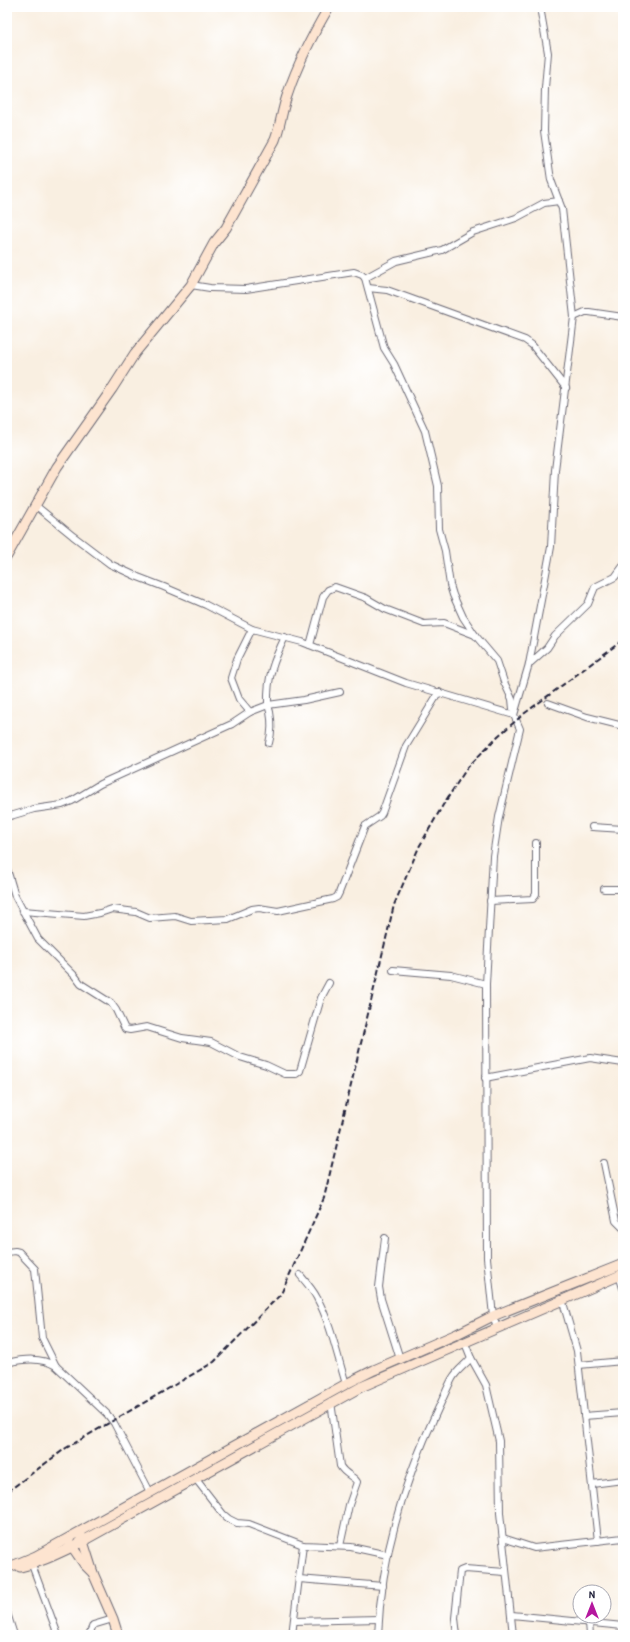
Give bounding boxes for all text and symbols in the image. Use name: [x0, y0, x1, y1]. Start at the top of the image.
north arrow: [572, 1584, 612, 1624]
text: N: [589, 1587, 595, 1601]

